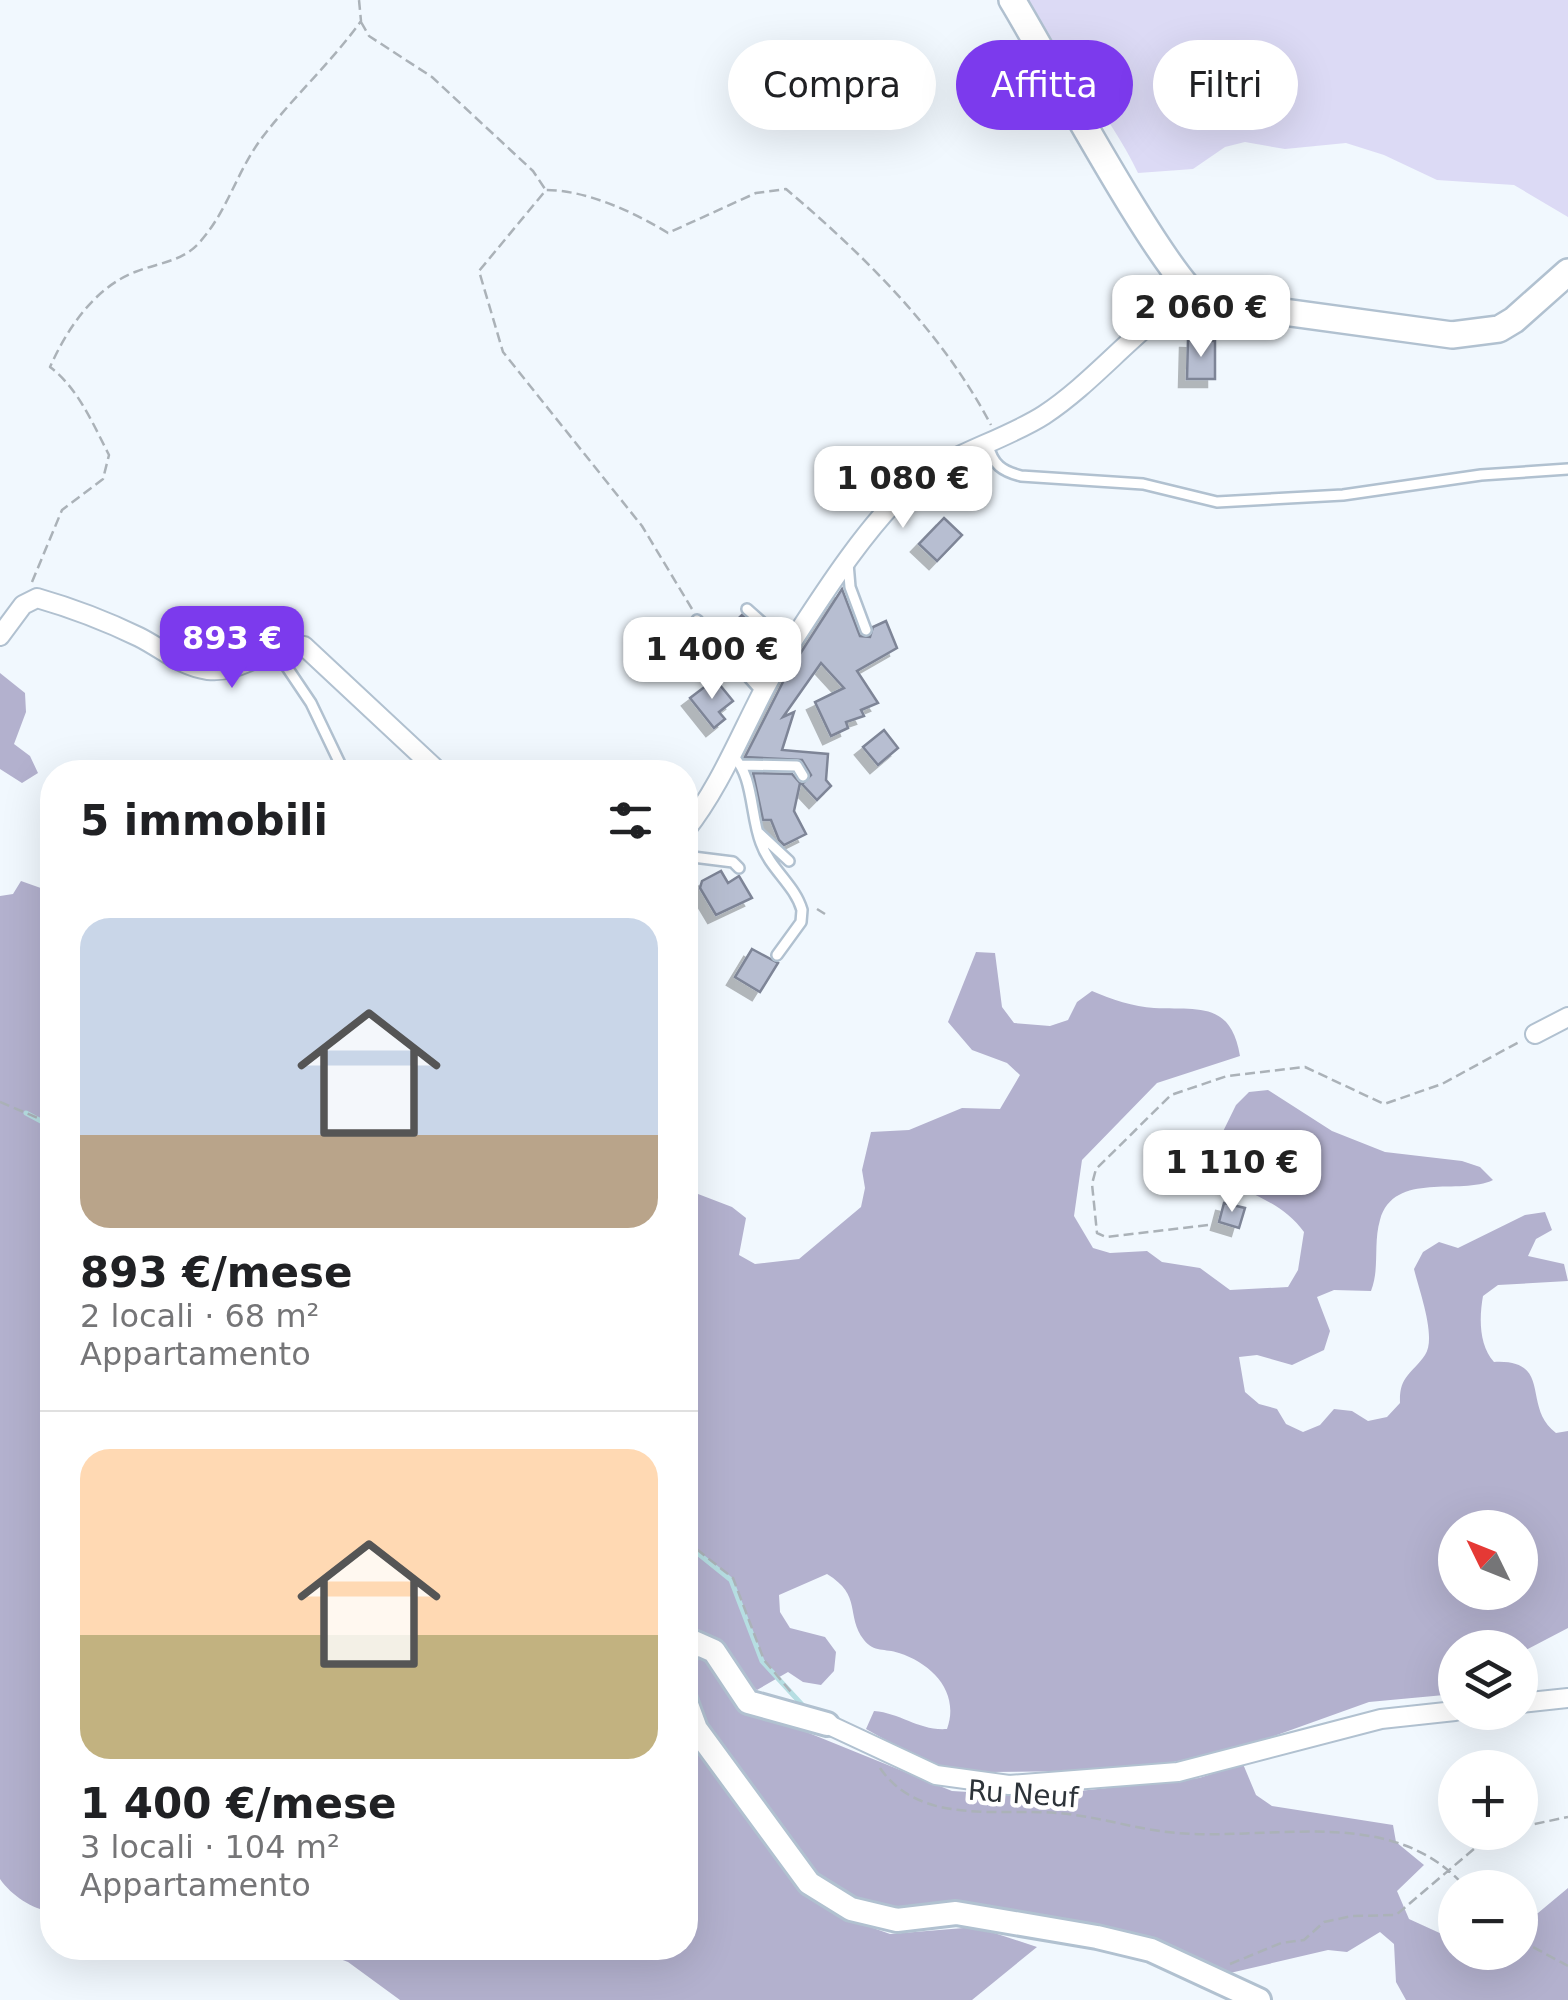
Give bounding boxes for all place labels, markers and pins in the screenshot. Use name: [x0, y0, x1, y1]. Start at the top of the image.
pin: 2 060 €: [1109, 275, 1293, 360]
pin: 1 080 €: [811, 446, 995, 531]
pin: 893 €: [162, 606, 302, 691]
pin: 1 400 €: [620, 617, 804, 702]
pin: 1 110 €: [1140, 1130, 1324, 1215]

